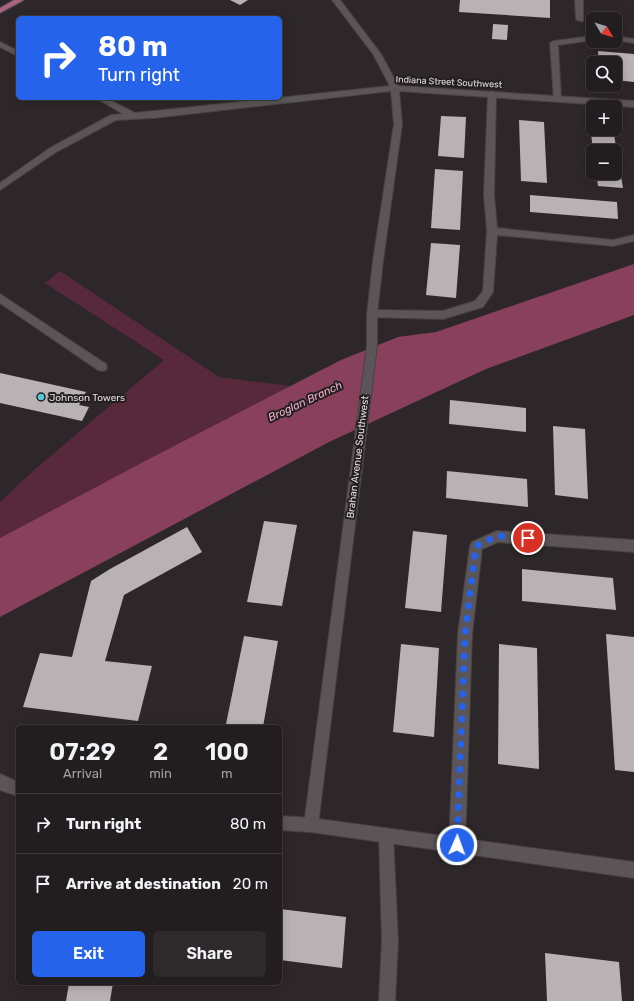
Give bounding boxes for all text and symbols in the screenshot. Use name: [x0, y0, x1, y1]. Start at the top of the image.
north arrow: [586, 12, 622, 48]
map controls: [586, 12, 622, 180]
text: 80 m: [98, 30, 168, 63]
icon: right: [32, 32, 84, 84]
button: search: [586, 56, 622, 92]
text: Turn right: [98, 64, 180, 86]
street label: Indiana Street Southwest: [395, 74, 503, 90]
button: +: [586, 100, 622, 136]
button: −: [586, 144, 622, 180]
water label: Broglan Branch: [266, 378, 345, 424]
marker: Johnson Towers: [36, 392, 46, 402]
place label: Johnson Towers: [49, 392, 125, 404]
street label: Brahan Avenue Southwest: [345, 395, 371, 519]
pin: [511, 521, 545, 555]
icon: arrive: [517, 527, 539, 549]
text: 07:29: [49, 738, 116, 766]
text: 2: [153, 738, 168, 766]
text: 100: [205, 738, 249, 766]
text: Arrival: [63, 766, 102, 781]
text: min: [149, 766, 172, 781]
text: m: [221, 766, 233, 781]
icon: right: [32, 813, 54, 835]
text: Turn right: [66, 815, 141, 833]
text: 80 m: [230, 815, 266, 833]
position arrow: [436, 824, 478, 866]
icon: arrive: [32, 873, 54, 895]
text: Arrive at destination: [66, 875, 221, 893]
text: 20 m: [233, 875, 268, 893]
button: Exit: [32, 931, 145, 977]
button: Share: [153, 931, 266, 977]

